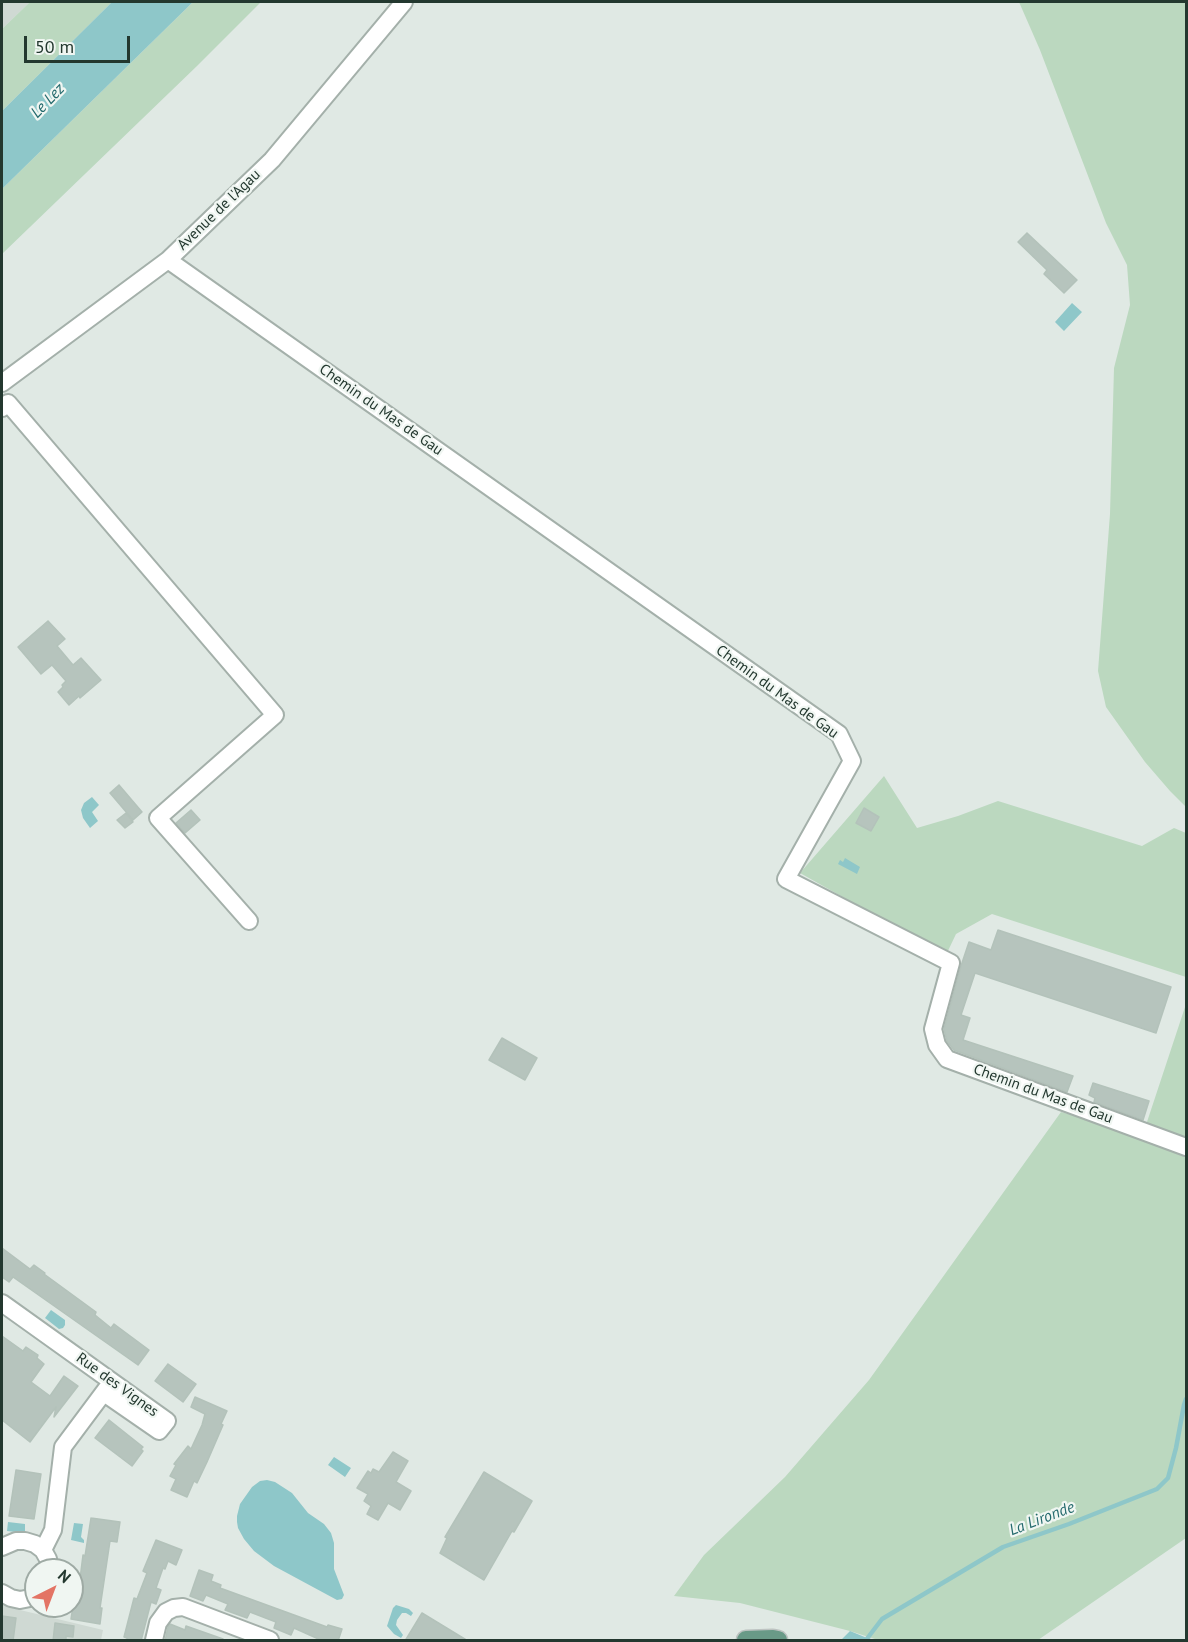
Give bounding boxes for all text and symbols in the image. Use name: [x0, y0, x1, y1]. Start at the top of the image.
scale bar: [27, 24, 134, 62]
text: 50 m: [35, 35, 74, 58]
water label: Le Lez: [27, 80, 69, 122]
street label: Avenue de l'Agau: [174, 166, 264, 254]
street label: Chemin du Mas de Gau: [316, 360, 446, 460]
street label: Chemin du Mas de Gau: [712, 642, 842, 742]
street label: Chemin du Mas de Gau: [971, 1060, 1115, 1128]
street label: Rue des Vignes: [72, 1349, 162, 1421]
water label: La Lironde: [1007, 1498, 1077, 1540]
north arrow: [24, 1558, 84, 1618]
text: N: [54, 1565, 75, 1587]

